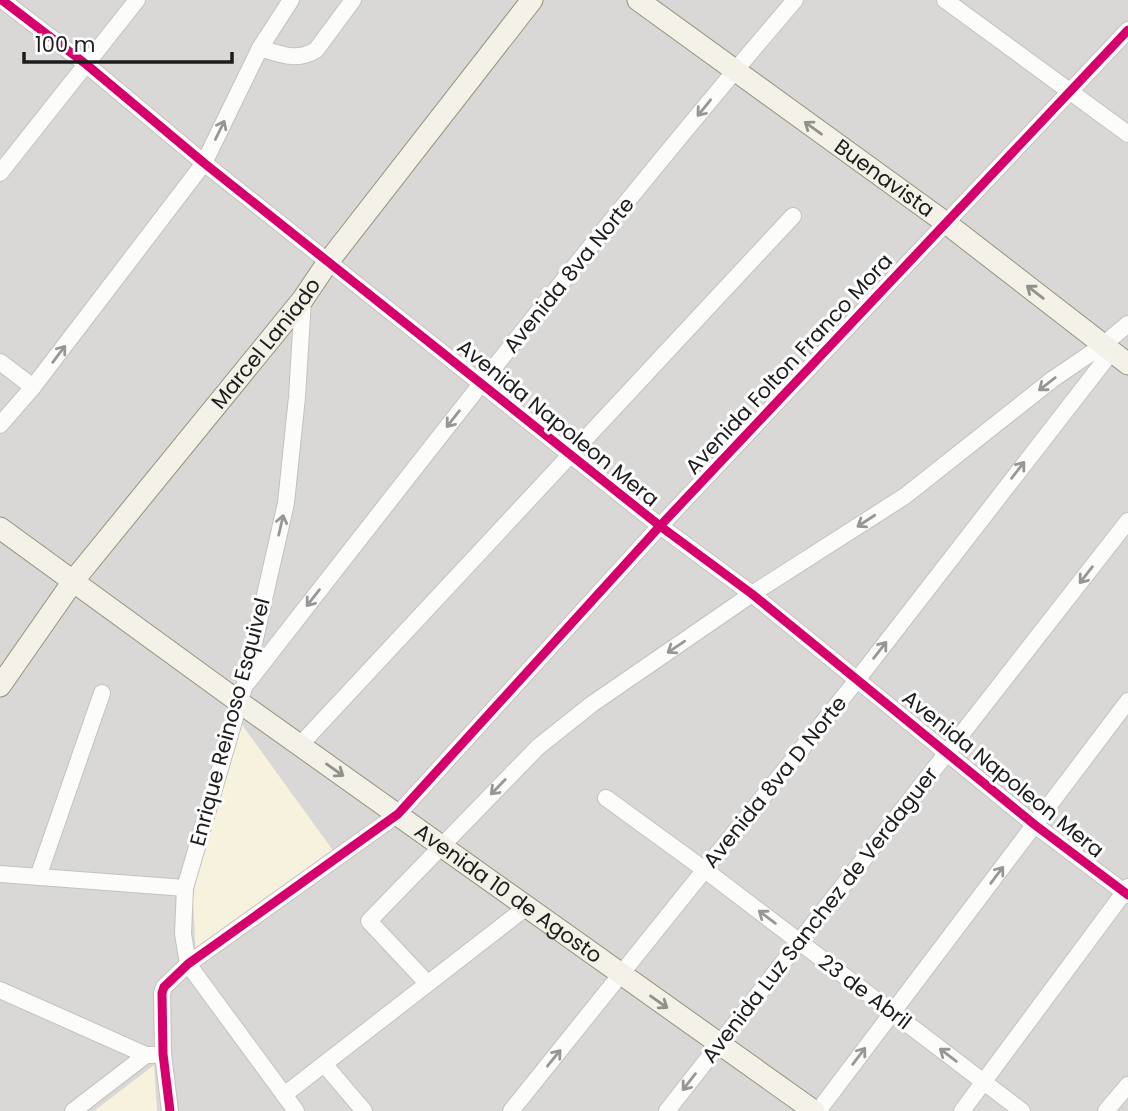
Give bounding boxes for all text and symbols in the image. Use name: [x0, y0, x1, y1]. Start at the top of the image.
scale bar: [24, 21, 233, 65]
text: 100 m: [35, 30, 95, 59]
one-way arrow: [696, 99, 712, 117]
one-way arrow: [214, 120, 228, 141]
one-way arrow: [804, 121, 823, 135]
street label: Buenavista: [829, 132, 940, 224]
street label: Avenida 8va Norte: [497, 191, 641, 359]
street label: Avenida Folton Franco Mora: [678, 247, 899, 480]
street label: Marcel Laniado: [204, 272, 327, 415]
one-way arrow: [1026, 285, 1045, 300]
street label: Avenida Napoleon Mera: [451, 332, 665, 513]
one-way arrow: [51, 344, 66, 363]
one-way arrow: [1038, 377, 1057, 392]
one-way arrow: [446, 409, 461, 427]
one-way arrow: [1011, 461, 1026, 480]
one-way arrow: [275, 514, 288, 537]
one-way arrow: [857, 514, 876, 529]
one-way arrow: [1078, 565, 1094, 583]
one-way arrow: [306, 589, 321, 607]
street label: Enrique Reinoso Esquivel: [182, 595, 277, 849]
one-way arrow: [667, 640, 686, 654]
one-way arrow: [872, 642, 887, 660]
street label: Avenida Napoleon Mera: [896, 683, 1110, 864]
street label: Avenida 8va D Norte: [696, 690, 853, 874]
street label: Avenida Luz Sanchez de Verdaguer: [695, 761, 945, 1069]
one-way arrow: [325, 763, 344, 777]
one-way arrow: [489, 778, 506, 795]
street label: Avenida 10 de Agosto: [409, 816, 608, 970]
one-way arrow: [989, 866, 1004, 885]
one-way arrow: [758, 910, 776, 925]
street label: 23 de Abril: [813, 947, 918, 1036]
one-way arrow: [649, 995, 668, 1009]
one-way arrow: [851, 1047, 866, 1066]
one-way arrow: [939, 1047, 957, 1062]
one-way arrow: [546, 1049, 562, 1067]
one-way arrow: [682, 1072, 697, 1091]

